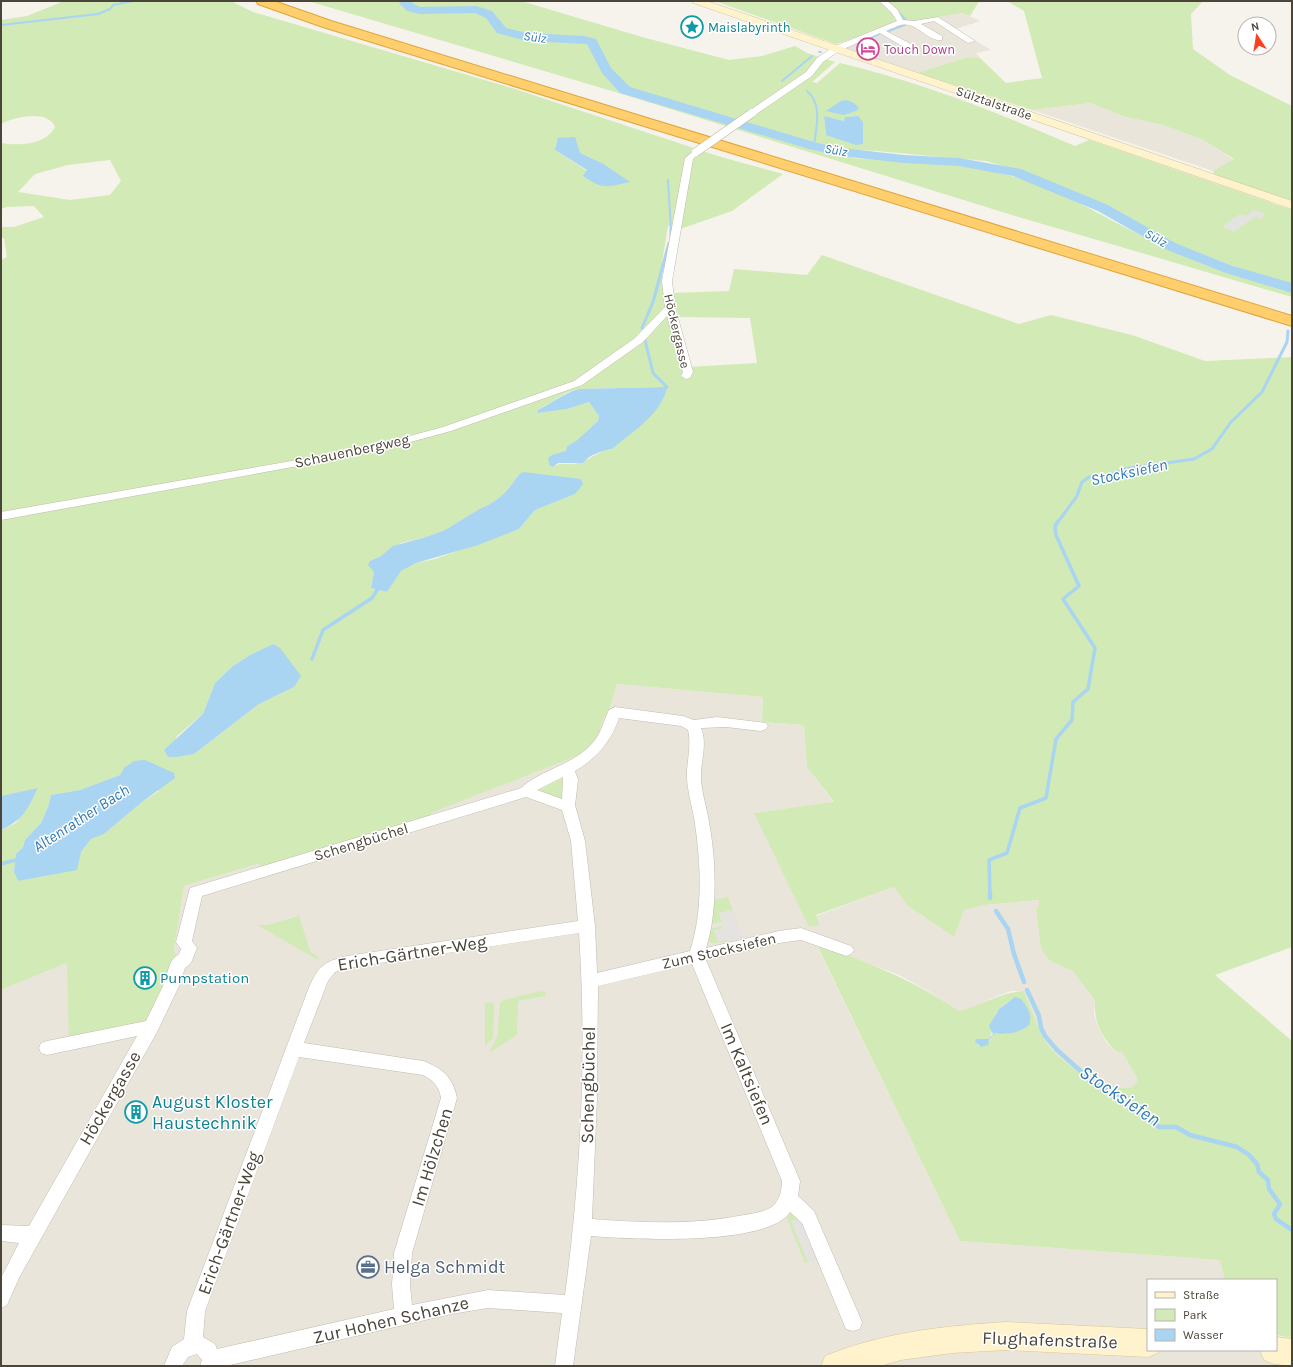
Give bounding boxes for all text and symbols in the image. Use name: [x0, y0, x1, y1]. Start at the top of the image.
place icon: Maislabyrinth: [679, 14, 705, 40]
north arrow: [1237, 16, 1277, 56]
place label: Maislabyrinth: [708, 20, 791, 35]
text: N: [1250, 20, 1260, 34]
water label: Sülz: [523, 28, 548, 46]
hotel icon: Touch Down: [855, 36, 881, 62]
place label: Touch Down: [884, 42, 955, 57]
street label: Sülztalstraße: [954, 83, 1034, 123]
water label: Sülz: [823, 141, 849, 159]
water label: Sülz: [1142, 226, 1170, 250]
street label: Höckergasse: [661, 292, 693, 370]
street label: Schauenbergweg: [293, 430, 412, 472]
water label: Stocksiefen: [1089, 455, 1169, 489]
water label: Altenrather Bach: [29, 780, 133, 856]
street label: Schengbüchel: [312, 819, 410, 865]
street label: Zum Stocksiefen: [660, 929, 778, 973]
street label: Erich-Gärtner-Weg: [336, 930, 488, 976]
building icon: Pumpstation: [132, 965, 158, 991]
place label: Pumpstation: [160, 969, 249, 987]
street label: Im Kaltsiefen: [716, 1019, 778, 1129]
street label: Schengbüchel: [576, 1026, 600, 1144]
street label: Höckergasse: [74, 1047, 146, 1149]
water label: Stocksiefen: [1076, 1061, 1164, 1131]
place label: August Kloster Haustechnik: [152, 1091, 273, 1134]
building icon: August Kloster Haustechnik: [123, 1099, 149, 1125]
street label: Im Hölzchen: [407, 1105, 457, 1209]
street label: Erich-Gärtner-Weg: [193, 1148, 265, 1298]
office icon: Helga Schmidt: [355, 1254, 381, 1280]
place label: Helga Schmidt: [384, 1256, 506, 1278]
legend: [1147, 1279, 1277, 1351]
text: Straße: [1183, 1288, 1219, 1302]
street label: Zur Hohen Schanze: [311, 1291, 471, 1349]
text: Park: [1183, 1308, 1208, 1322]
street label: Flughafenstraße: [982, 1327, 1118, 1353]
text: Wasser: [1183, 1328, 1224, 1342]

